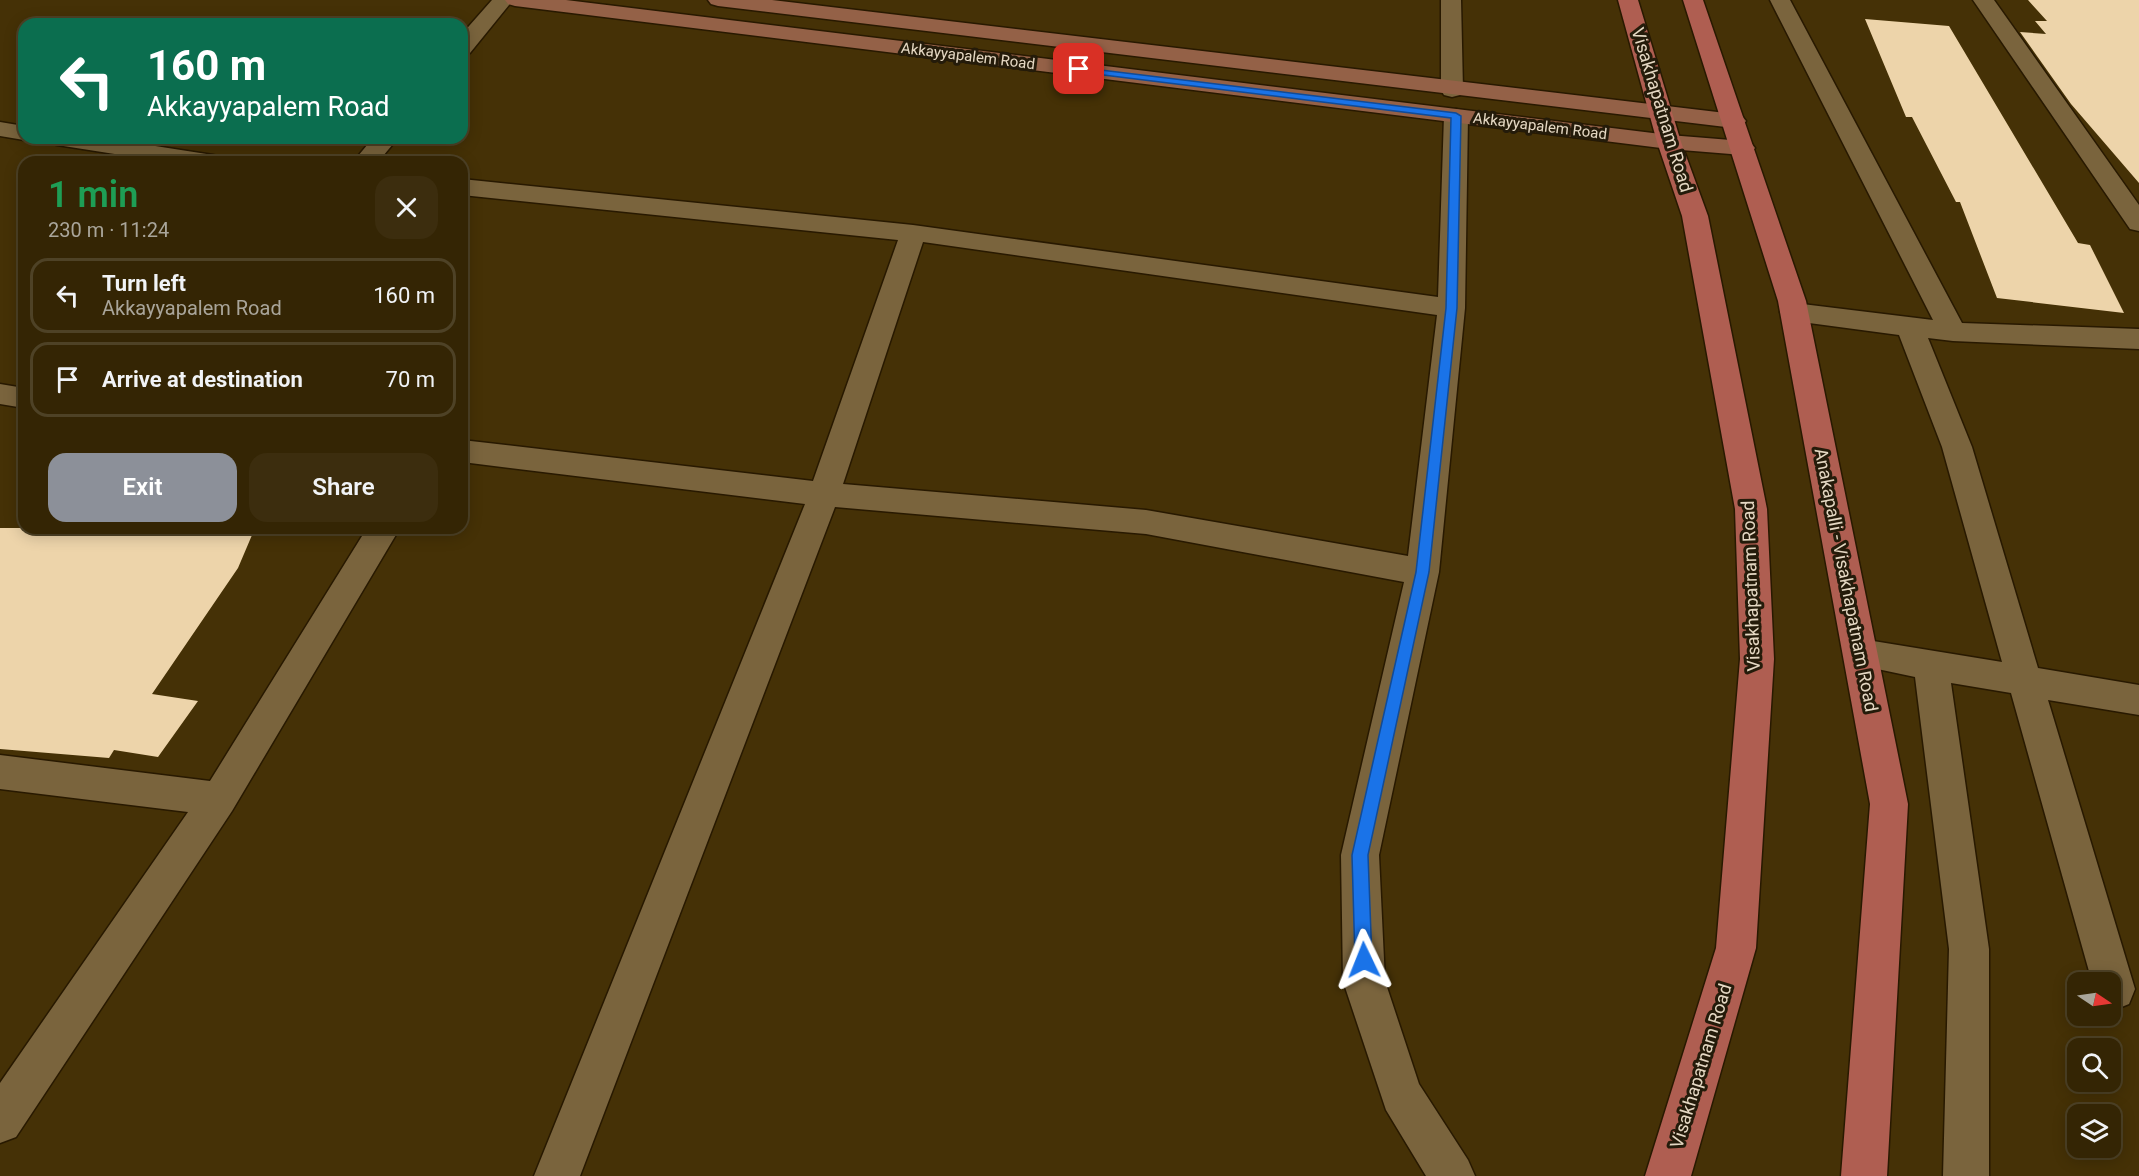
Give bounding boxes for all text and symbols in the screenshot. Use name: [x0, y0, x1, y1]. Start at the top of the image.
street label: Visakhapatnam Road: [1627, 25, 1697, 195]
street label: Akkayyapalem Road: [900, 39, 1036, 73]
text: 160 m: [147, 41, 266, 90]
icon: left: [48, 42, 126, 120]
pin: [1053, 43, 1104, 94]
icon: arrive: [1062, 52, 1095, 85]
text: Akkayyapalem Road: [147, 91, 390, 123]
street label: Akkayyapalem Road: [1472, 109, 1608, 143]
text: 1 min: [48, 174, 138, 216]
button: close: [375, 176, 438, 239]
text: 230 m · 11:24: [48, 218, 169, 242]
text: Turn left: [102, 271, 186, 296]
icon: left: [51, 279, 84, 312]
text: 160 m: [373, 283, 435, 308]
text: Akkayyapalem Road: [102, 296, 282, 320]
icon: arrive: [51, 363, 84, 396]
text: Arrive at destination: [102, 367, 303, 392]
text: 70 m: [386, 367, 435, 392]
street label: Anakapalli - Visakhapatnam Road: [1811, 446, 1882, 714]
button: Exit: [48, 453, 237, 522]
button: Share: [249, 453, 438, 522]
street label: Visakhapatnam Road: [1737, 500, 1764, 672]
position arrow: [1332, 928, 1396, 992]
north arrow: [2067, 972, 2121, 1026]
map controls: [2067, 972, 2121, 1158]
street label: Visakhapatnam Road: [1666, 981, 1736, 1151]
button: search: [2067, 1038, 2121, 1092]
button: layers: [2067, 1104, 2121, 1158]

